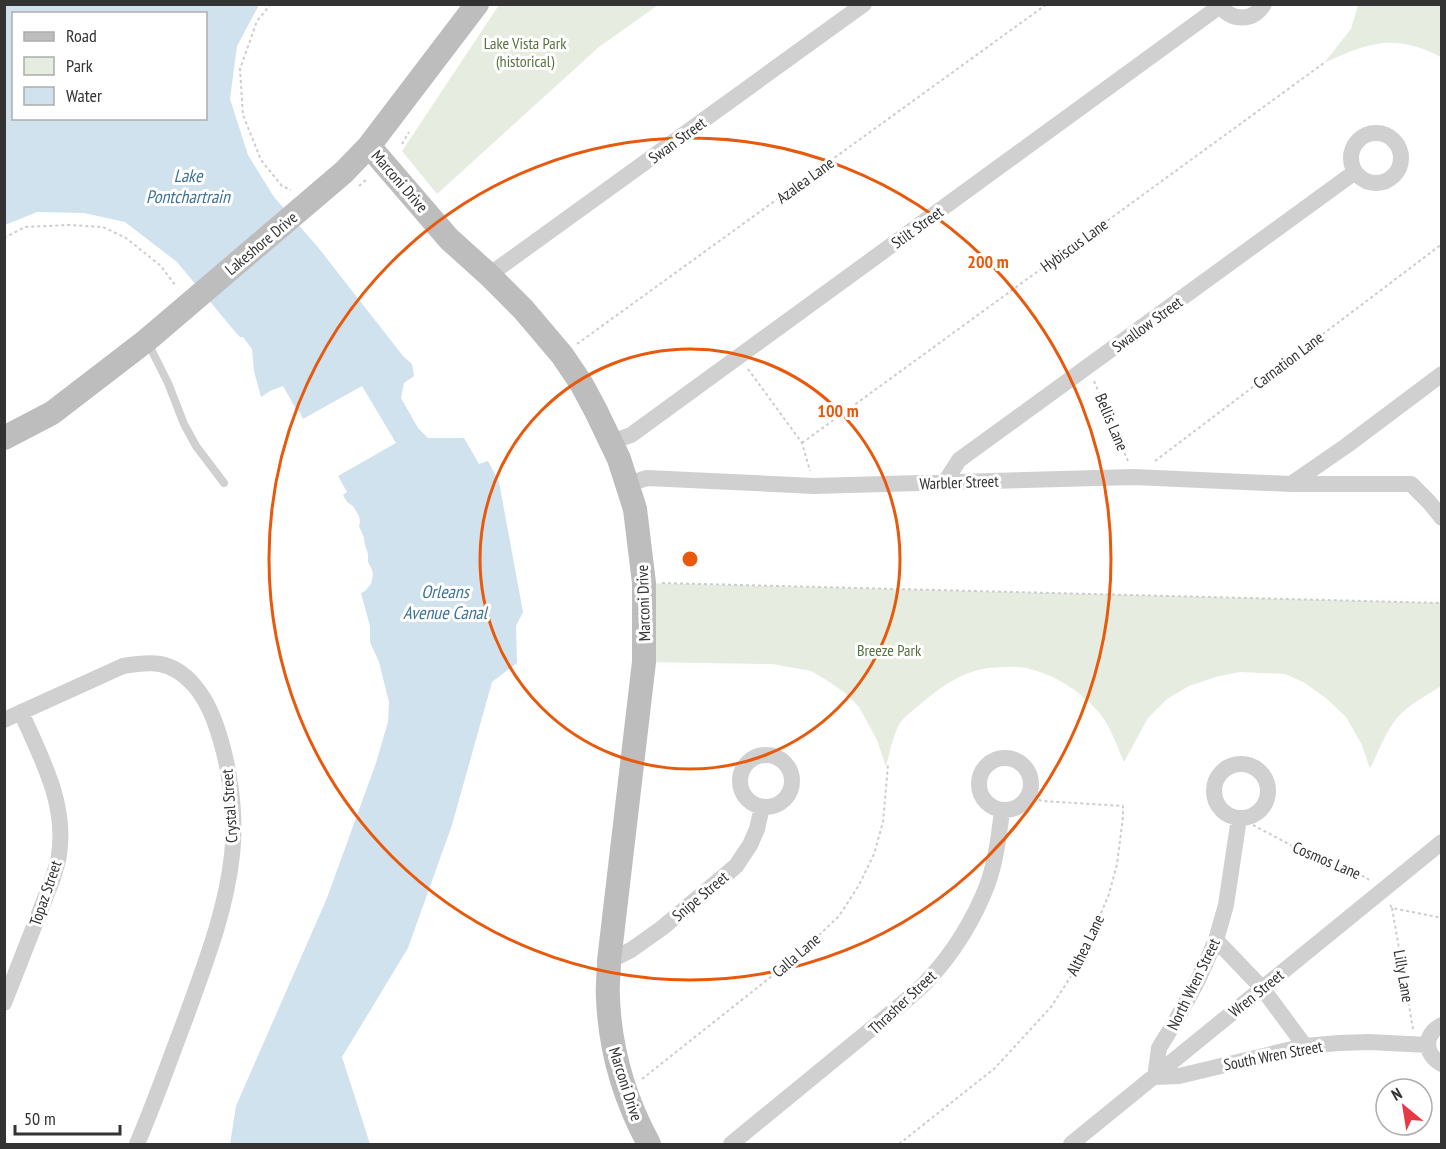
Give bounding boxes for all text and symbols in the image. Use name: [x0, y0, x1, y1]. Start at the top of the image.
legend: [12, 12, 207, 120]
text: Road: [66, 24, 97, 47]
park label: Lake Vista Park (historical): [484, 33, 567, 71]
text: Park: [66, 54, 93, 77]
text: Water: [66, 84, 102, 107]
street label: Swan Street: [644, 112, 710, 168]
street label: Marconi Drive: [367, 146, 433, 216]
street label: Azalea Lane: [772, 152, 838, 208]
water label: Lake Pontchartrain: [146, 164, 231, 208]
street label: Stilt Street: [887, 201, 947, 253]
street label: Lakeshore Drive: [221, 207, 301, 279]
street label: Hybiscus Lane: [1036, 214, 1112, 276]
text: 200 m: [967, 250, 1009, 273]
street label: Swallow Street: [1108, 291, 1187, 356]
street label: Carnation Lane: [1249, 327, 1327, 393]
street label: Bellis Lane: [1091, 390, 1133, 454]
text: 100 m: [817, 399, 859, 422]
street label: Warbler Street: [919, 471, 1000, 493]
centre of rings: [680, 549, 700, 569]
street label: Marconi Drive: [632, 565, 654, 641]
water label: Orleans Avenue Canal: [403, 580, 489, 624]
park label: Breeze Park: [857, 640, 922, 660]
street label: Crystal Street: [216, 768, 242, 844]
street label: Cosmos Lane: [1290, 837, 1364, 883]
street label: Topaz Street: [25, 857, 66, 928]
street label: Snipe Street: [668, 866, 733, 925]
street label: Althea Lane: [1062, 911, 1108, 979]
street label: Calla Lane: [768, 929, 824, 981]
street label: North Wren Street: [1162, 934, 1224, 1033]
street label: Lilly Lane: [1390, 948, 1418, 1004]
street label: Wren Street: [1225, 964, 1288, 1021]
street label: Thrasher Street: [864, 965, 940, 1038]
street label: South Wren Street: [1222, 1036, 1325, 1074]
street label: Marconi Drive: [605, 1045, 647, 1123]
north arrow: [1374, 1077, 1434, 1137]
text: N: [1388, 1083, 1405, 1105]
scale bar: [15, 1098, 120, 1136]
text: 50 m: [24, 1107, 56, 1130]

